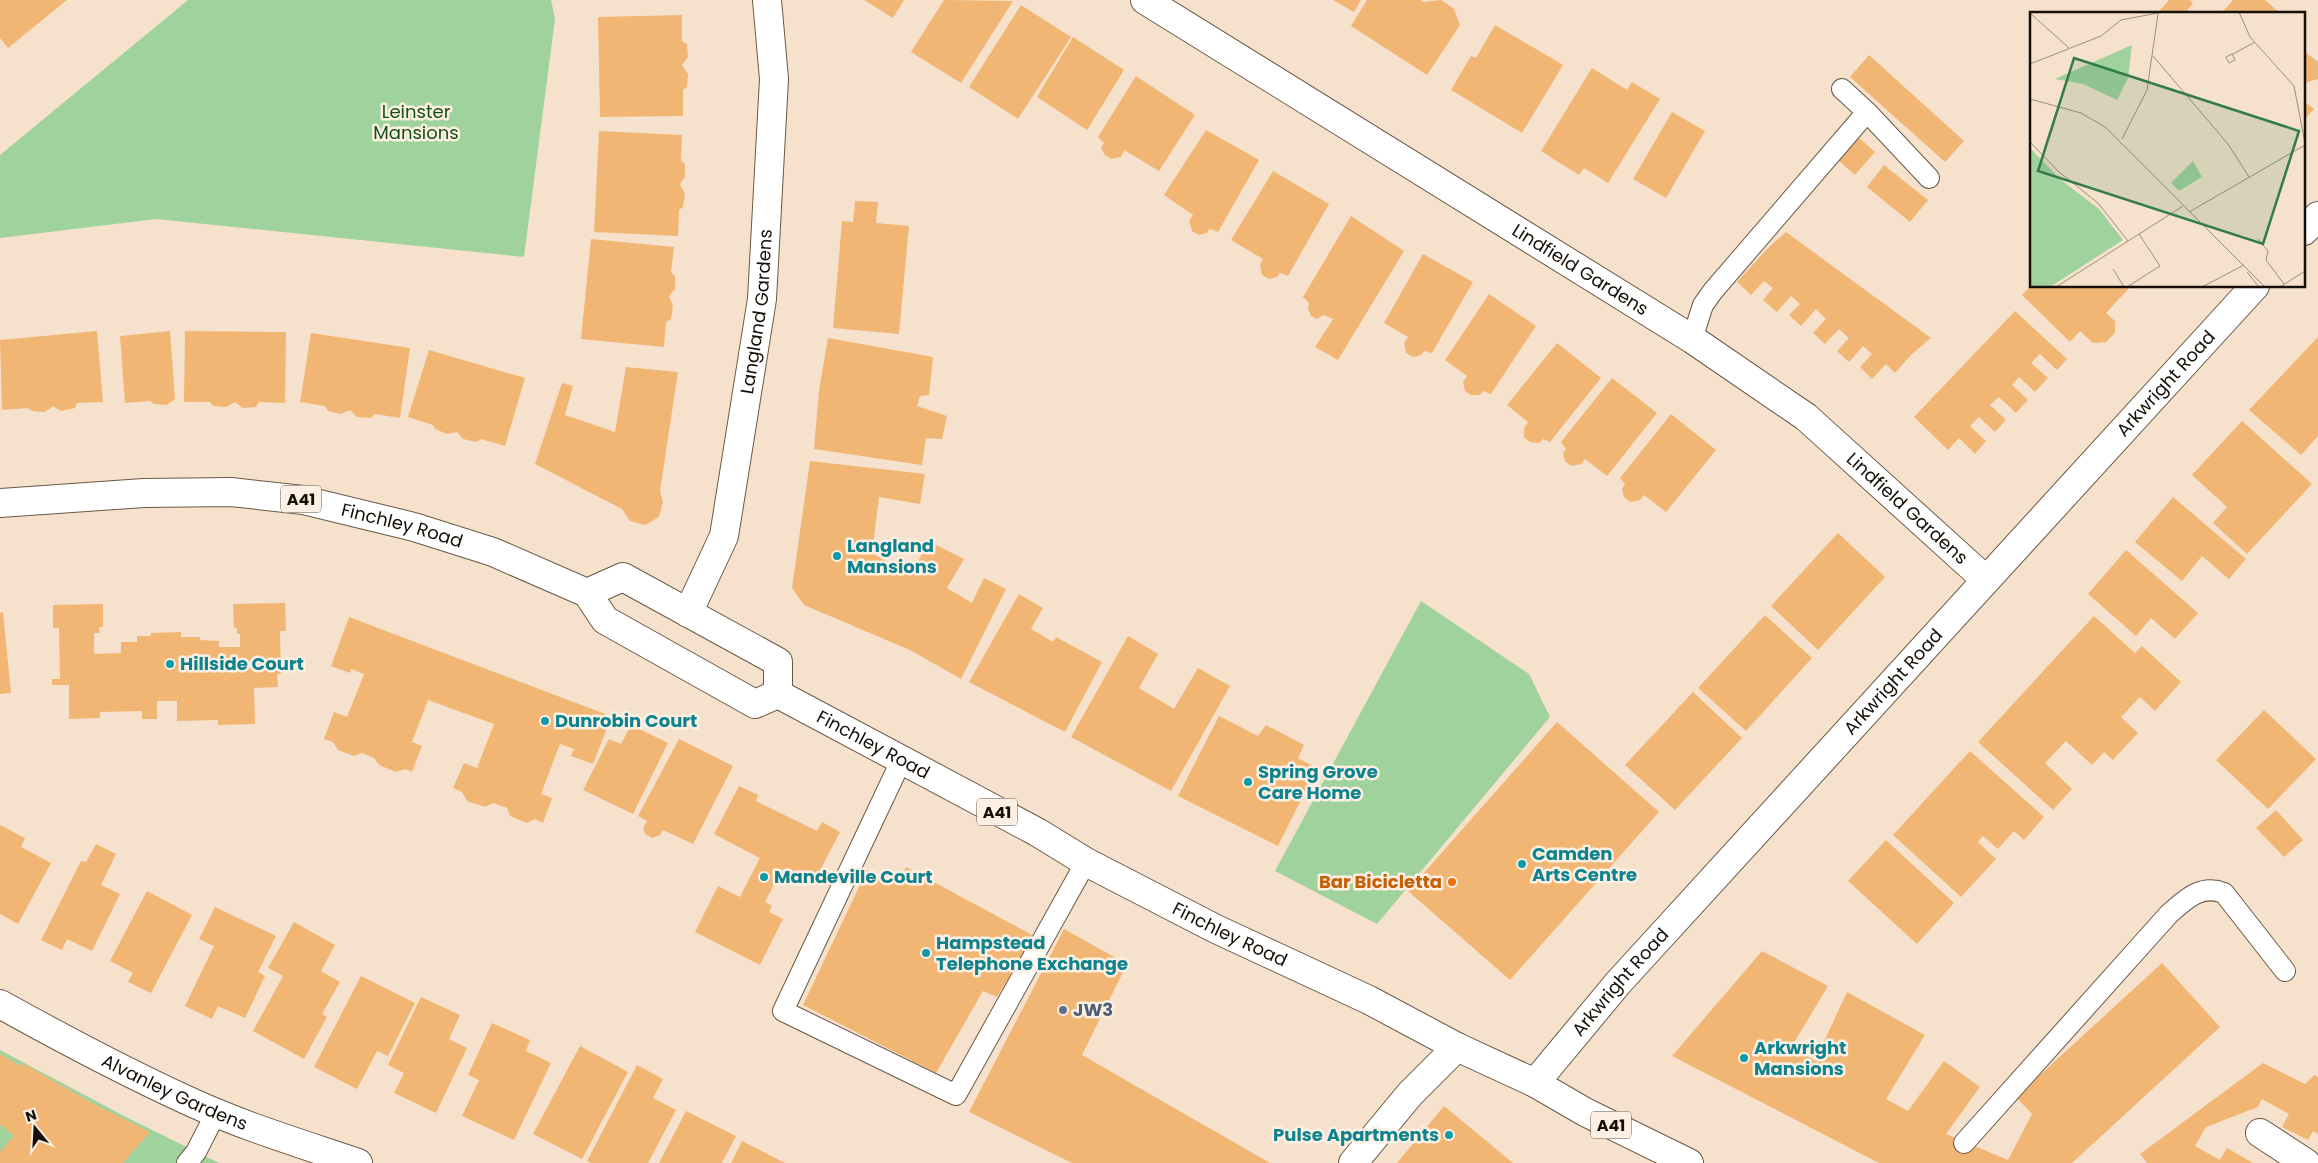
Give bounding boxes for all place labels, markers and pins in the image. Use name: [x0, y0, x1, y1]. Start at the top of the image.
place label: Langland Mansions: [847, 533, 937, 579]
marker: Langland Mansions: [831, 550, 843, 562]
place label: Hillside Court: [180, 651, 304, 676]
marker: Hillside Court: [164, 658, 176, 670]
place label: Dunrobin Court: [555, 708, 697, 733]
marker: Dunrobin Court: [539, 715, 551, 727]
place label: Spring Grove Care Home: [1258, 759, 1378, 805]
marker: Spring Grove Care Home: [1242, 776, 1254, 788]
place label: Camden Arts Centre: [1532, 841, 1637, 887]
marker: Camden Arts Centre: [1516, 858, 1528, 870]
place label: Mandeville Court: [774, 864, 933, 889]
place label: Bar Bicicletta: [1319, 869, 1442, 894]
marker: Mandeville Court: [758, 871, 770, 883]
marker: Bar Bicicletta: [1446, 876, 1458, 888]
place label: Hampstead Telephone Exchange: [936, 930, 1128, 976]
marker: Hampstead Telephone Exchange: [920, 947, 932, 959]
place label: JW3: [1073, 997, 1113, 1022]
marker: JW3: [1057, 1004, 1069, 1016]
place label: Arkwright Mansions: [1754, 1035, 1846, 1081]
marker: Arkwright Mansions: [1738, 1052, 1750, 1064]
place label: Pulse Apartments: [1273, 1122, 1439, 1147]
marker: Pulse Apartments: [1443, 1129, 1455, 1141]

